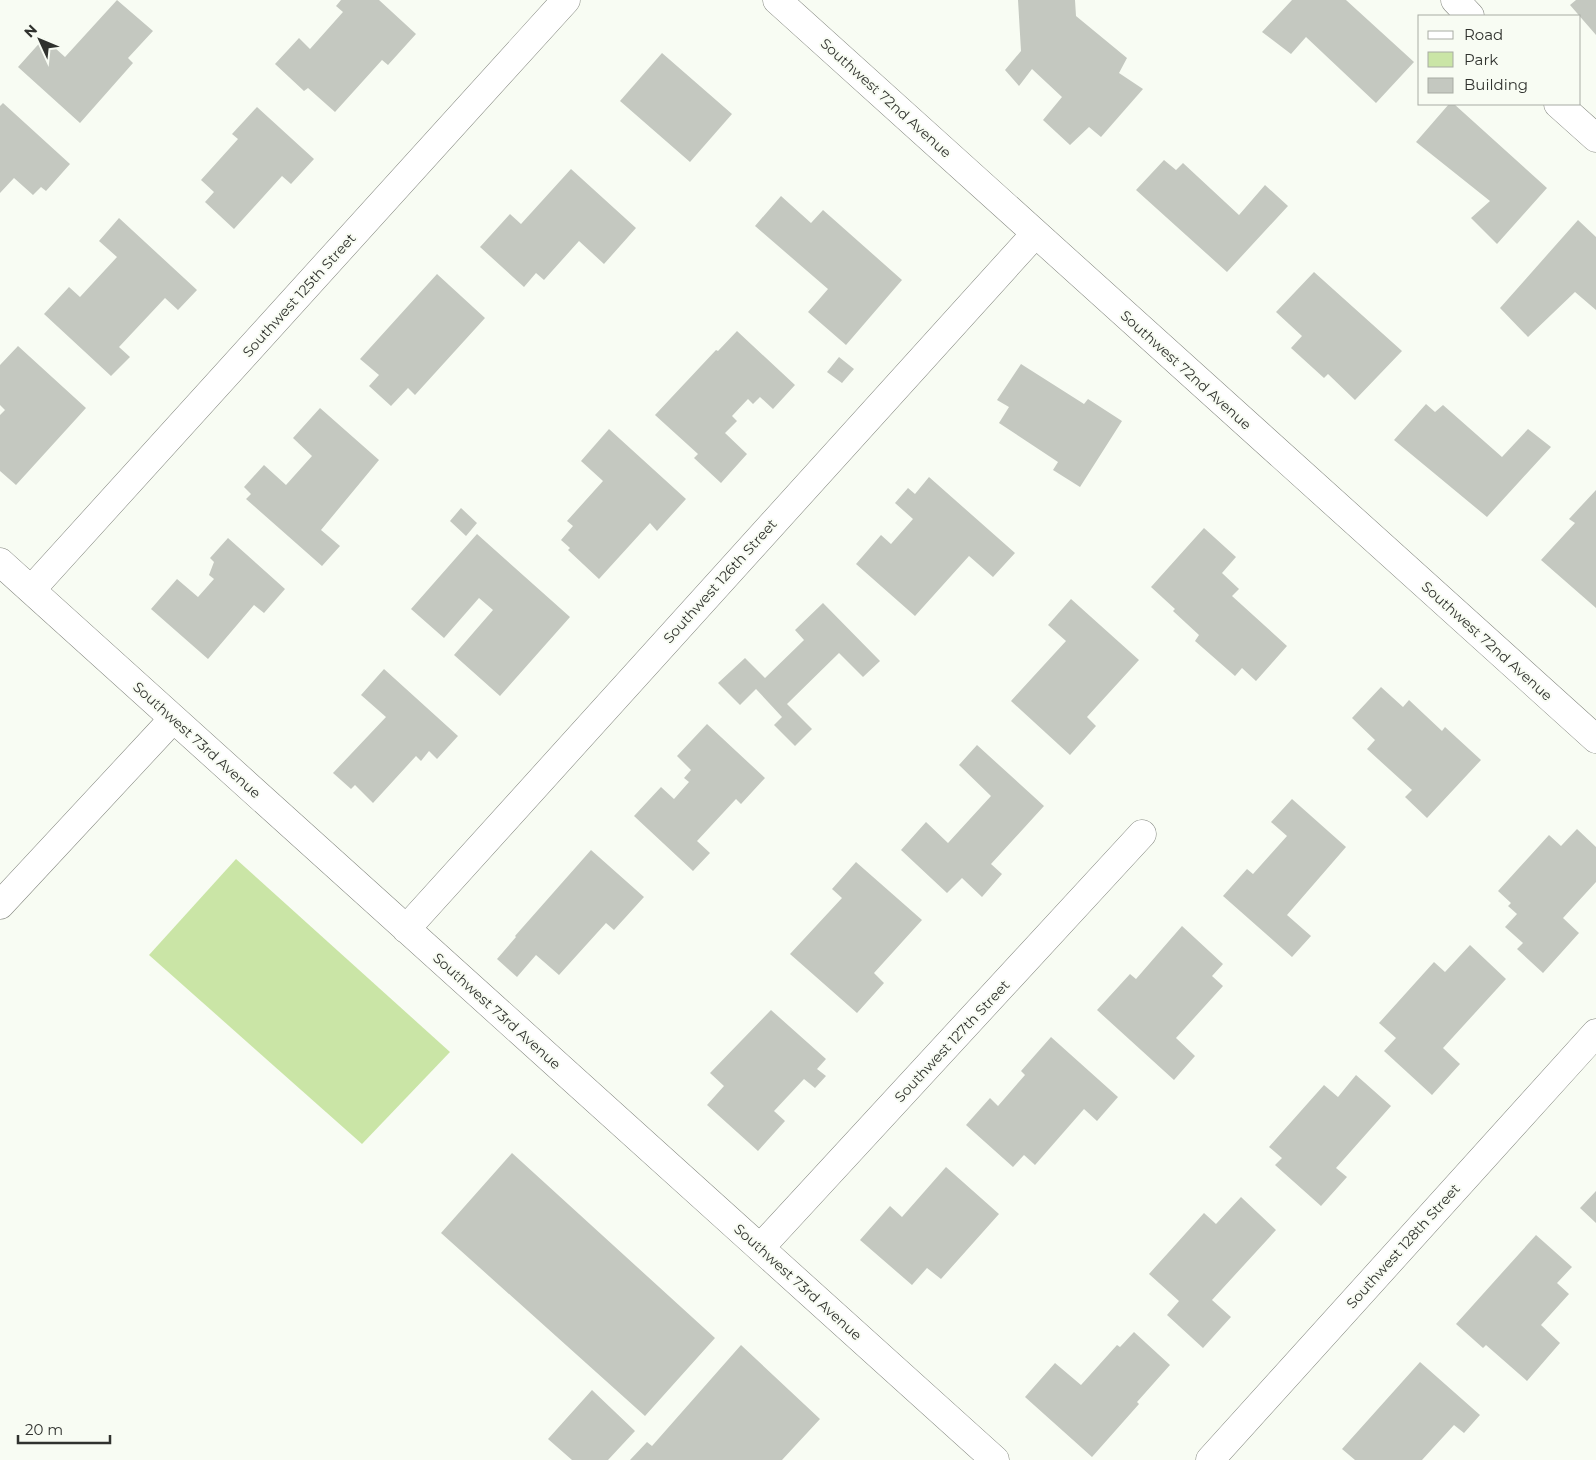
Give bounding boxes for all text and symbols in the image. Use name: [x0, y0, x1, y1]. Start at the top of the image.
north arrow: [15, 15, 65, 65]
legend: [1418, 15, 1581, 105]
text: N: [20, 21, 41, 41]
text: Road: [1464, 25, 1503, 44]
street label: Southwest 72nd Avenue: [817, 34, 955, 162]
text: Park: [1464, 50, 1498, 69]
text: Building: [1464, 75, 1528, 94]
street label: Southwest 125th Street: [239, 229, 360, 361]
street label: Southwest 72nd Avenue: [1117, 306, 1255, 434]
street label: Southwest 126th Street: [659, 515, 781, 647]
street label: Southwest 72nd Avenue: [1418, 577, 1556, 705]
street label: Southwest 73rd Avenue: [129, 678, 265, 802]
street label: Southwest 73rd Avenue: [429, 949, 565, 1073]
street label: Southwest 127th Street: [891, 976, 1014, 1106]
street label: Southwest 128th Street: [1342, 1180, 1464, 1312]
street label: Southwest 73rd Avenue: [730, 1220, 866, 1344]
scale bar: [18, 1412, 110, 1444]
text: 20 m: [25, 1420, 63, 1439]

